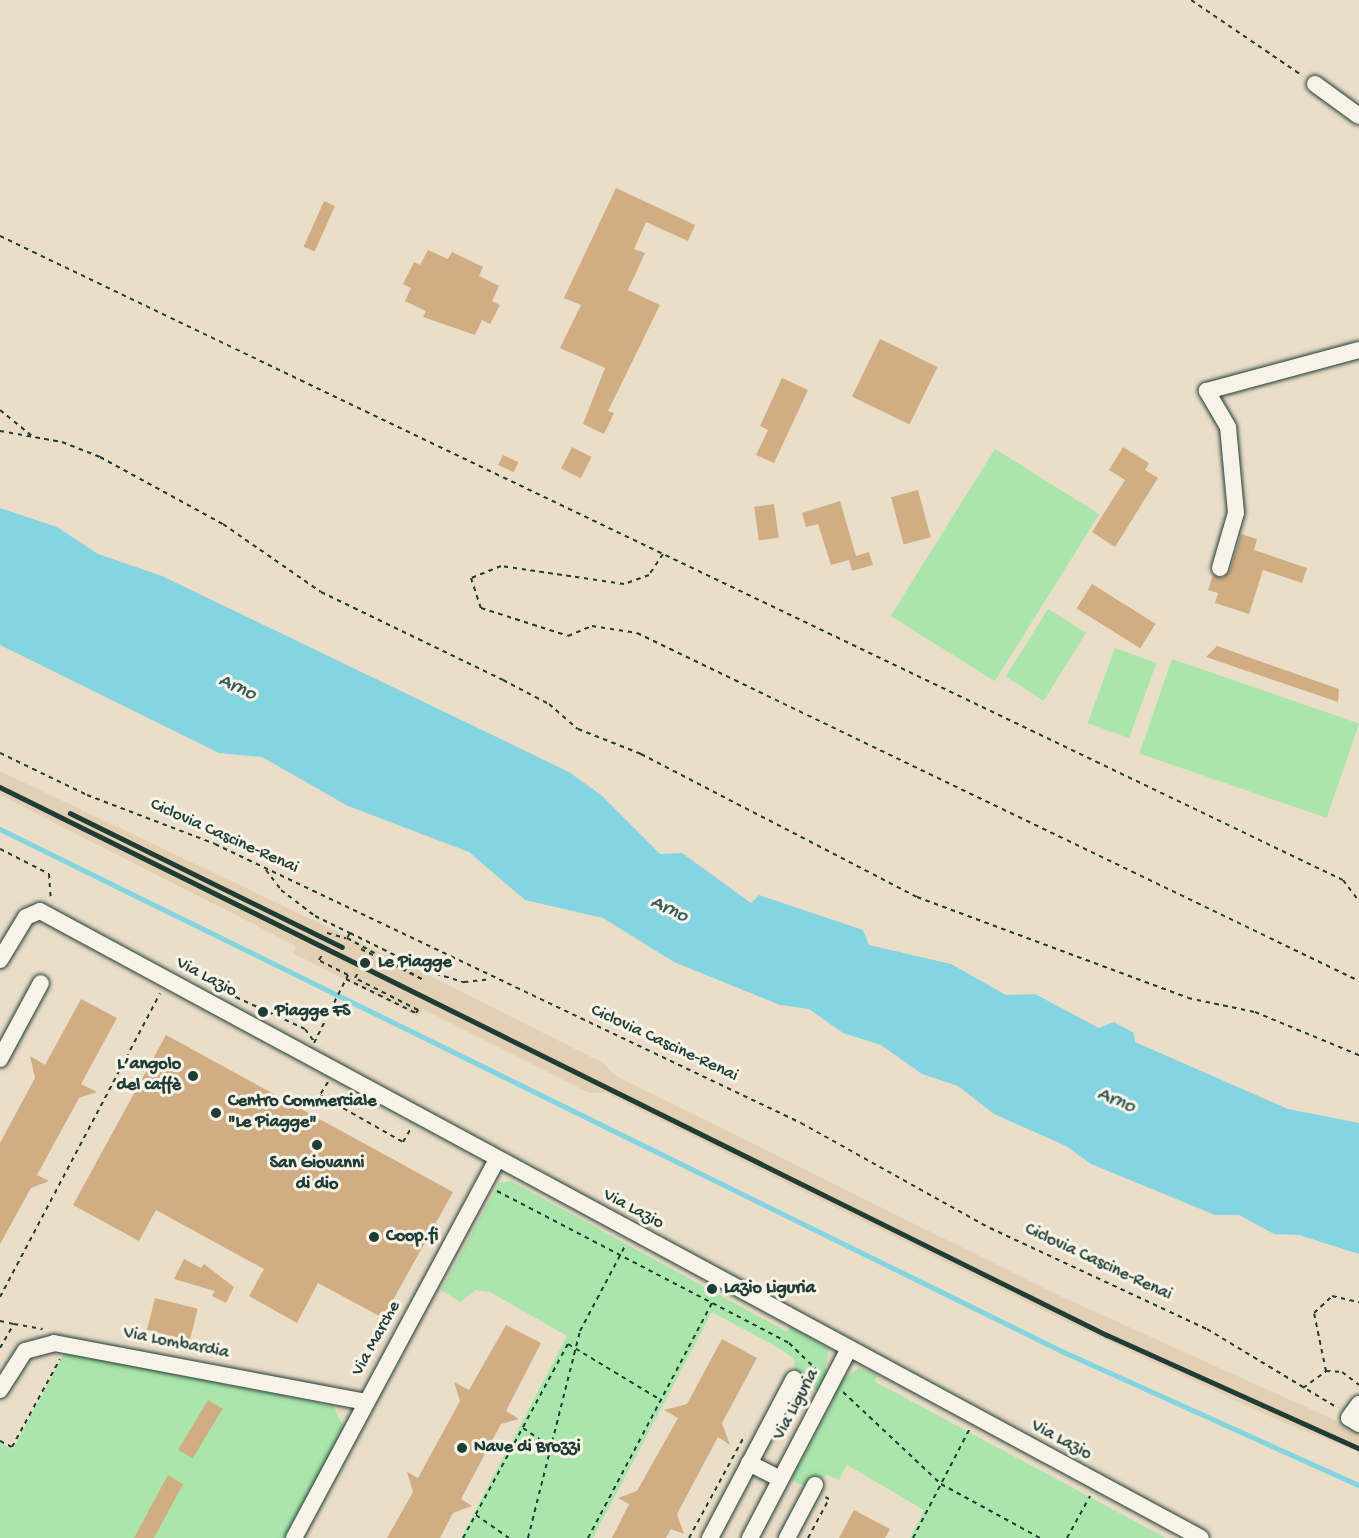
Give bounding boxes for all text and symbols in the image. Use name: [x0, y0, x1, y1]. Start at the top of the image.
water label: Arno: [214, 669, 260, 707]
street label: Ciclovia Cascine-Renai: [146, 795, 302, 879]
water label: Arno: [646, 891, 692, 929]
place label: Le Piagge: [378, 952, 452, 974]
street label: Via Lazio: [172, 953, 240, 1003]
marker: Le Piagge: [356, 954, 374, 972]
street label: Ciclovia Cascine-Renai: [587, 1000, 741, 1088]
place label: Piagge FS: [275, 1001, 350, 1023]
marker: Piagge FS: [256, 1005, 270, 1019]
place label: L’angolo del caffè: [117, 1055, 181, 1098]
marker: L’angolo del caffè: [186, 1069, 200, 1083]
water label: Arno: [1093, 1082, 1139, 1120]
place label: Centro Commerciale "Le Piagge": [228, 1092, 377, 1134]
marker: Centro Commerciale "Le Piagge": [209, 1106, 223, 1120]
marker: San Giovanni di dio: [310, 1138, 324, 1152]
place label: San Giovanni di dio: [270, 1154, 364, 1196]
street label: Via Lazio: [599, 1185, 667, 1235]
street label: Ciclovia Cascine-Renai: [1021, 1219, 1175, 1307]
place label: Coop.fi: [386, 1226, 438, 1248]
marker: Coop.fi: [367, 1230, 381, 1244]
place label: Lazio Liguria: [724, 1278, 815, 1300]
marker: Lazio Liguria: [705, 1282, 719, 1296]
street label: Via Marche: [348, 1298, 406, 1380]
street label: Via Lombardia: [121, 1323, 231, 1365]
street label: Via Liguria: [769, 1366, 825, 1444]
street label: Via Lazio: [1027, 1416, 1095, 1466]
place label: Nave di Brozzi: [474, 1437, 581, 1459]
marker: Nave di Brozzi: [455, 1441, 469, 1455]

